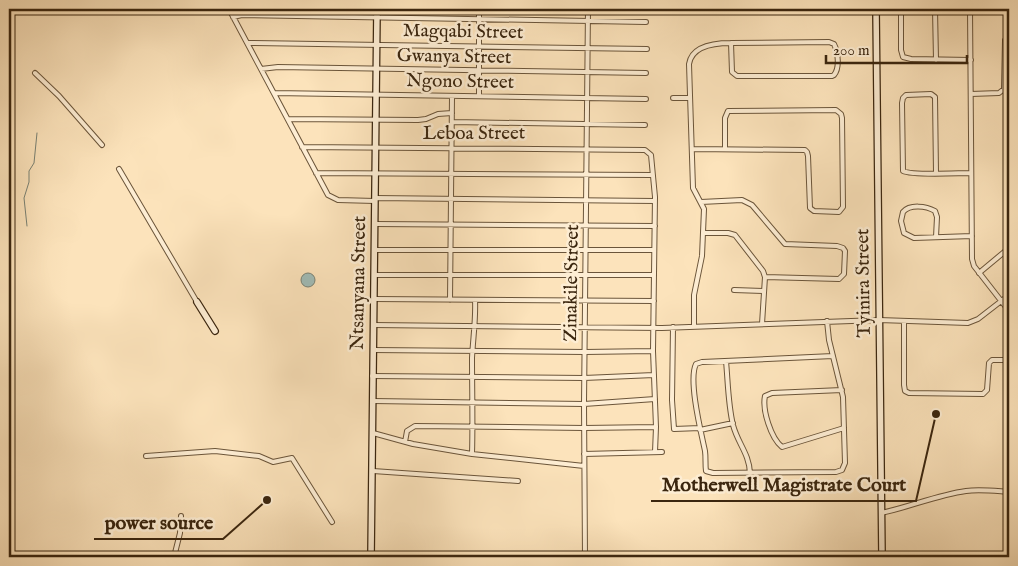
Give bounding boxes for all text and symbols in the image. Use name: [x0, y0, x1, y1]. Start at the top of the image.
street label: Magqabi Street: [403, 19, 524, 45]
scale bar: [826, 32, 967, 64]
text: 200 m: [833, 41, 870, 60]
street label: Gwanya Street: [397, 44, 512, 70]
street label: Ngono Street: [406, 69, 515, 95]
street label: Leboa Street: [423, 122, 526, 146]
street label: Ntsanyana Street: [346, 215, 372, 350]
street label: Zinakile Street: [559, 224, 585, 342]
street label: Tyinira Street: [851, 228, 877, 338]
callout: Motherwell Magistrate Court: [651, 466, 916, 501]
text: Motherwell Magistrate Court: [662, 473, 906, 498]
callout: power source: [94, 504, 223, 539]
text: power source: [104, 511, 214, 536]

